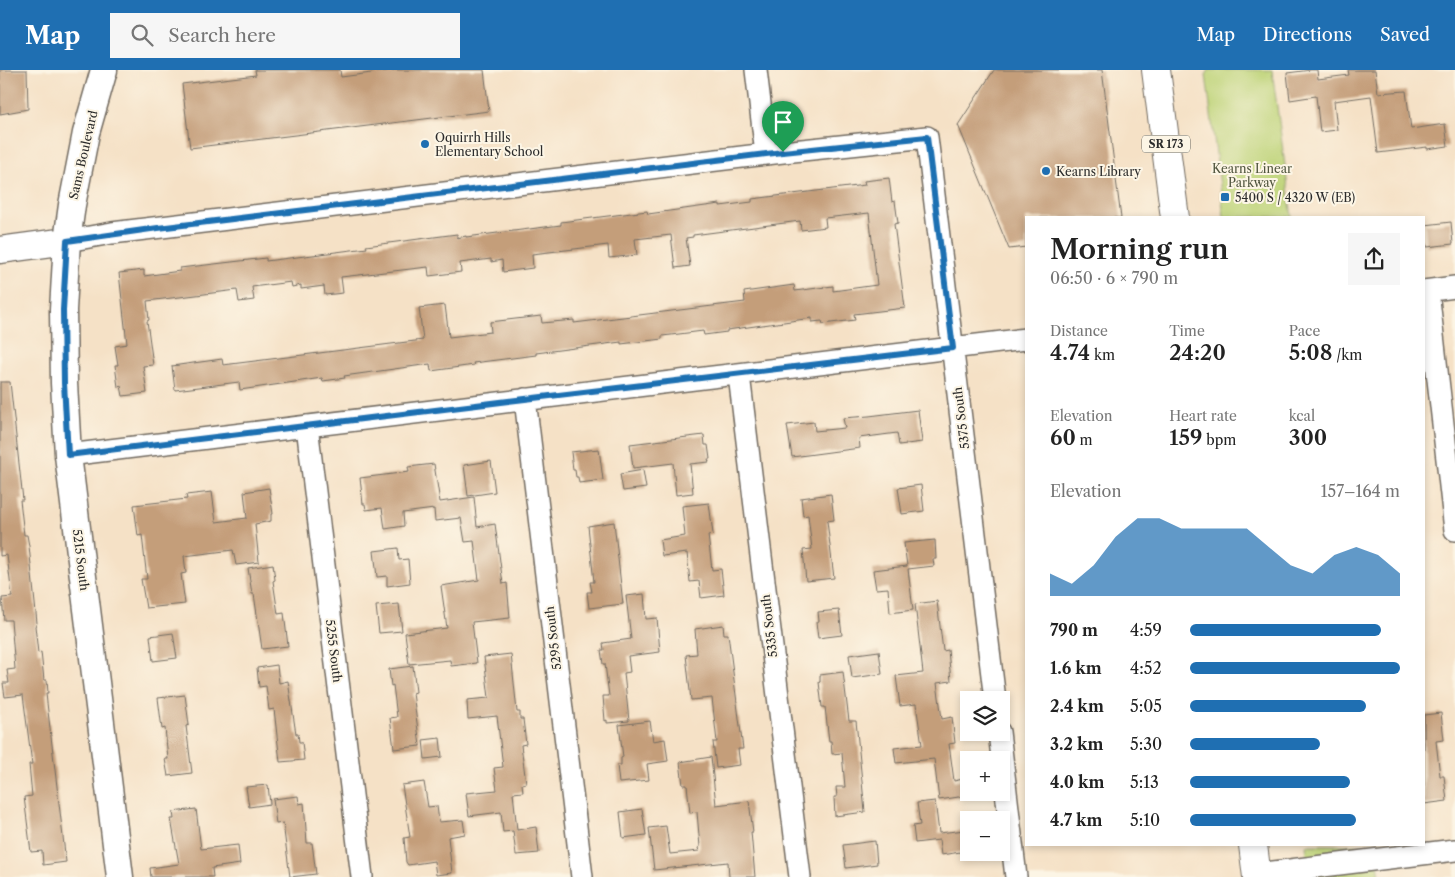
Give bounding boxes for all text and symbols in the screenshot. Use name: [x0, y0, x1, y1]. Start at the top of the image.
search box: [110, 13, 460, 58]
text: Map: [25, 21, 80, 50]
icon: search: [128, 21, 156, 49]
text: Search here: [168, 24, 276, 47]
text: Map: [1196, 24, 1235, 46]
text: Directions: [1263, 24, 1352, 46]
text: Saved: [1380, 24, 1430, 46]
pin: [762, 101, 804, 152]
street label: Sams Boulevard: [65, 108, 101, 201]
icon: arrive: [769, 108, 797, 136]
place label: Oquirrh Hills Elementary School: [435, 130, 544, 159]
road number: SR 173: [1142, 136, 1190, 152]
marker: Oquirrh Hills Elementary School: [419, 138, 431, 150]
park label: Kearns Linear Parkway: [1212, 161, 1292, 190]
place label: Kearns Library: [1056, 164, 1141, 179]
marker: Kearns Library: [1040, 165, 1052, 177]
place label: 5400 S / 4320 W (EB): [1235, 190, 1356, 205]
marker: 5400 S / 4320 W (EB): [1219, 191, 1231, 203]
text: Morning run: [1050, 232, 1229, 266]
button: share: [1348, 233, 1400, 285]
text: 06:50 · 6 × 790 m: [1050, 268, 1178, 288]
text: Distance: [1050, 322, 1108, 340]
text: Time: [1169, 322, 1205, 340]
text: Pace: [1289, 322, 1320, 340]
text: 4.74: [1050, 340, 1090, 365]
text: 24:20: [1169, 340, 1226, 365]
text: 5:08: [1289, 340, 1332, 365]
text: km: [1090, 346, 1115, 364]
text: /km: [1332, 346, 1362, 364]
street label: 5375 South: [950, 386, 972, 450]
text: Elevation: [1050, 407, 1113, 425]
text: Heart rate: [1169, 407, 1237, 425]
text: kcal: [1289, 407, 1315, 425]
text: 60: [1050, 425, 1076, 450]
text: 159: [1169, 425, 1203, 450]
text: 300: [1289, 425, 1327, 450]
text: m: [1076, 431, 1093, 449]
text: bpm: [1203, 431, 1236, 449]
text: Elevation: [1050, 481, 1121, 501]
text: 157–164 m: [1321, 481, 1400, 501]
street label: 5215 South: [70, 528, 92, 592]
street label: 5335 South: [758, 593, 780, 658]
street label: 5295 South: [542, 605, 564, 671]
street label: 5255 South: [323, 619, 345, 684]
text: 790 m: [1050, 620, 1098, 640]
text: 4:59: [1130, 620, 1162, 640]
text: 1.6 km: [1050, 658, 1102, 678]
text: 4:52: [1130, 658, 1162, 678]
map controls: [960, 691, 1010, 861]
button: layers: [960, 691, 1010, 741]
text: 2.4 km: [1050, 696, 1104, 716]
text: 5:05: [1130, 696, 1162, 716]
text: 3.2 km: [1050, 734, 1103, 754]
text: 5:30: [1130, 734, 1162, 754]
button: +: [960, 751, 1010, 801]
text: 4.0 km: [1050, 772, 1104, 792]
text: 5:13: [1130, 772, 1159, 792]
text: 4.7 km: [1050, 810, 1103, 830]
text: 5:10: [1130, 810, 1160, 830]
button: −: [960, 811, 1010, 861]

